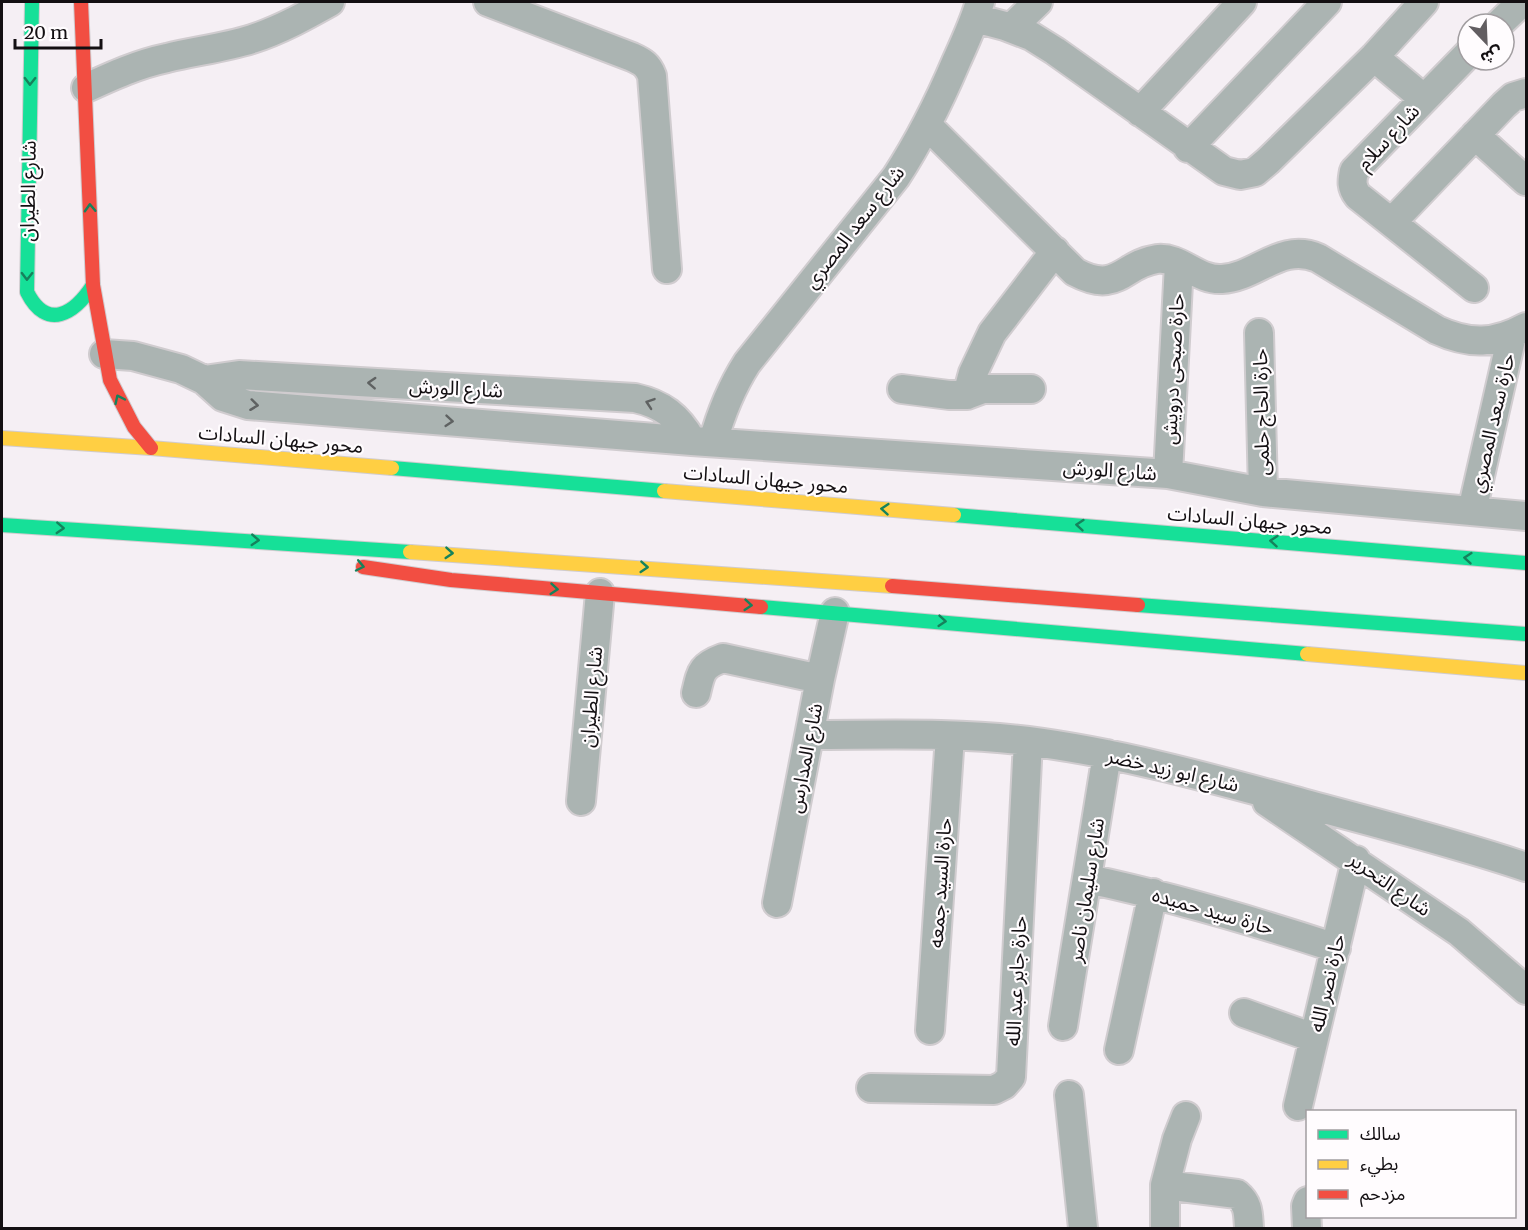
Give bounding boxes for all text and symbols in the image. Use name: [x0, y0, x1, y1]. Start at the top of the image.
scale bar: [15, 12, 100, 50]
north arrow: [1456, 12, 1516, 72]
text: 20 m: [24, 21, 68, 44]
text: ش: [1478, 42, 1506, 69]
one-way arrow: [24, 76, 37, 85]
street label: شارع سلام: [1351, 98, 1427, 177]
street label: شارع الطيران: [14, 140, 44, 242]
street label: شارع سعد المصري: [798, 160, 912, 295]
one-way arrow: [84, 203, 97, 212]
one-way arrow: [21, 271, 33, 280]
street label: حارة صبحى درويش: [1156, 293, 1189, 445]
street label: حارة الحاج حلمى: [1247, 348, 1277, 476]
street label: حارة سعد المصري: [1463, 351, 1523, 496]
street label: شارع الورش: [408, 373, 504, 405]
one-way arrow: [368, 376, 377, 389]
one-way arrow: [114, 394, 126, 405]
one-way arrow: [645, 397, 656, 410]
one-way arrow: [250, 399, 259, 411]
one-way arrow: [444, 414, 453, 427]
street label: محور جيهان السادات: [198, 419, 364, 458]
street label: شارع الورش: [1062, 454, 1158, 488]
street label: محور جيهان السادات: [683, 459, 849, 498]
street label: محور جيهان السادات: [1167, 500, 1333, 539]
one-way arrow: [881, 503, 890, 516]
one-way arrow: [1075, 519, 1084, 532]
one-way arrow: [55, 522, 64, 535]
one-way arrow: [250, 533, 259, 546]
one-way arrow: [1269, 535, 1278, 548]
one-way arrow: [445, 547, 454, 560]
one-way arrow: [1464, 552, 1473, 565]
one-way arrow: [355, 559, 365, 572]
one-way arrow: [639, 560, 648, 573]
one-way arrow: [549, 582, 558, 595]
one-way arrow: [743, 598, 753, 611]
one-way arrow: [938, 615, 947, 628]
street label: شارع الطيران: [574, 645, 610, 749]
street label: شارع المدارس: [782, 701, 830, 816]
street label: شارع ابو زيد خضر: [1103, 742, 1242, 800]
street label: شارع سليمان ناصر: [1062, 816, 1112, 965]
street label: حارة السيد جمعه: [922, 817, 957, 949]
street label: شارع التحرير: [1342, 846, 1436, 924]
street label: حارة سيد حميده: [1150, 881, 1277, 940]
street label: حارة جابر عبد الله: [1000, 915, 1031, 1047]
street label: حارة نصر الله: [1303, 932, 1350, 1034]
legend: [1306, 1110, 1516, 1218]
text: سالك: [1360, 1122, 1401, 1145]
text: بطيء: [1360, 1152, 1398, 1177]
text: مزدحم: [1360, 1182, 1405, 1207]

